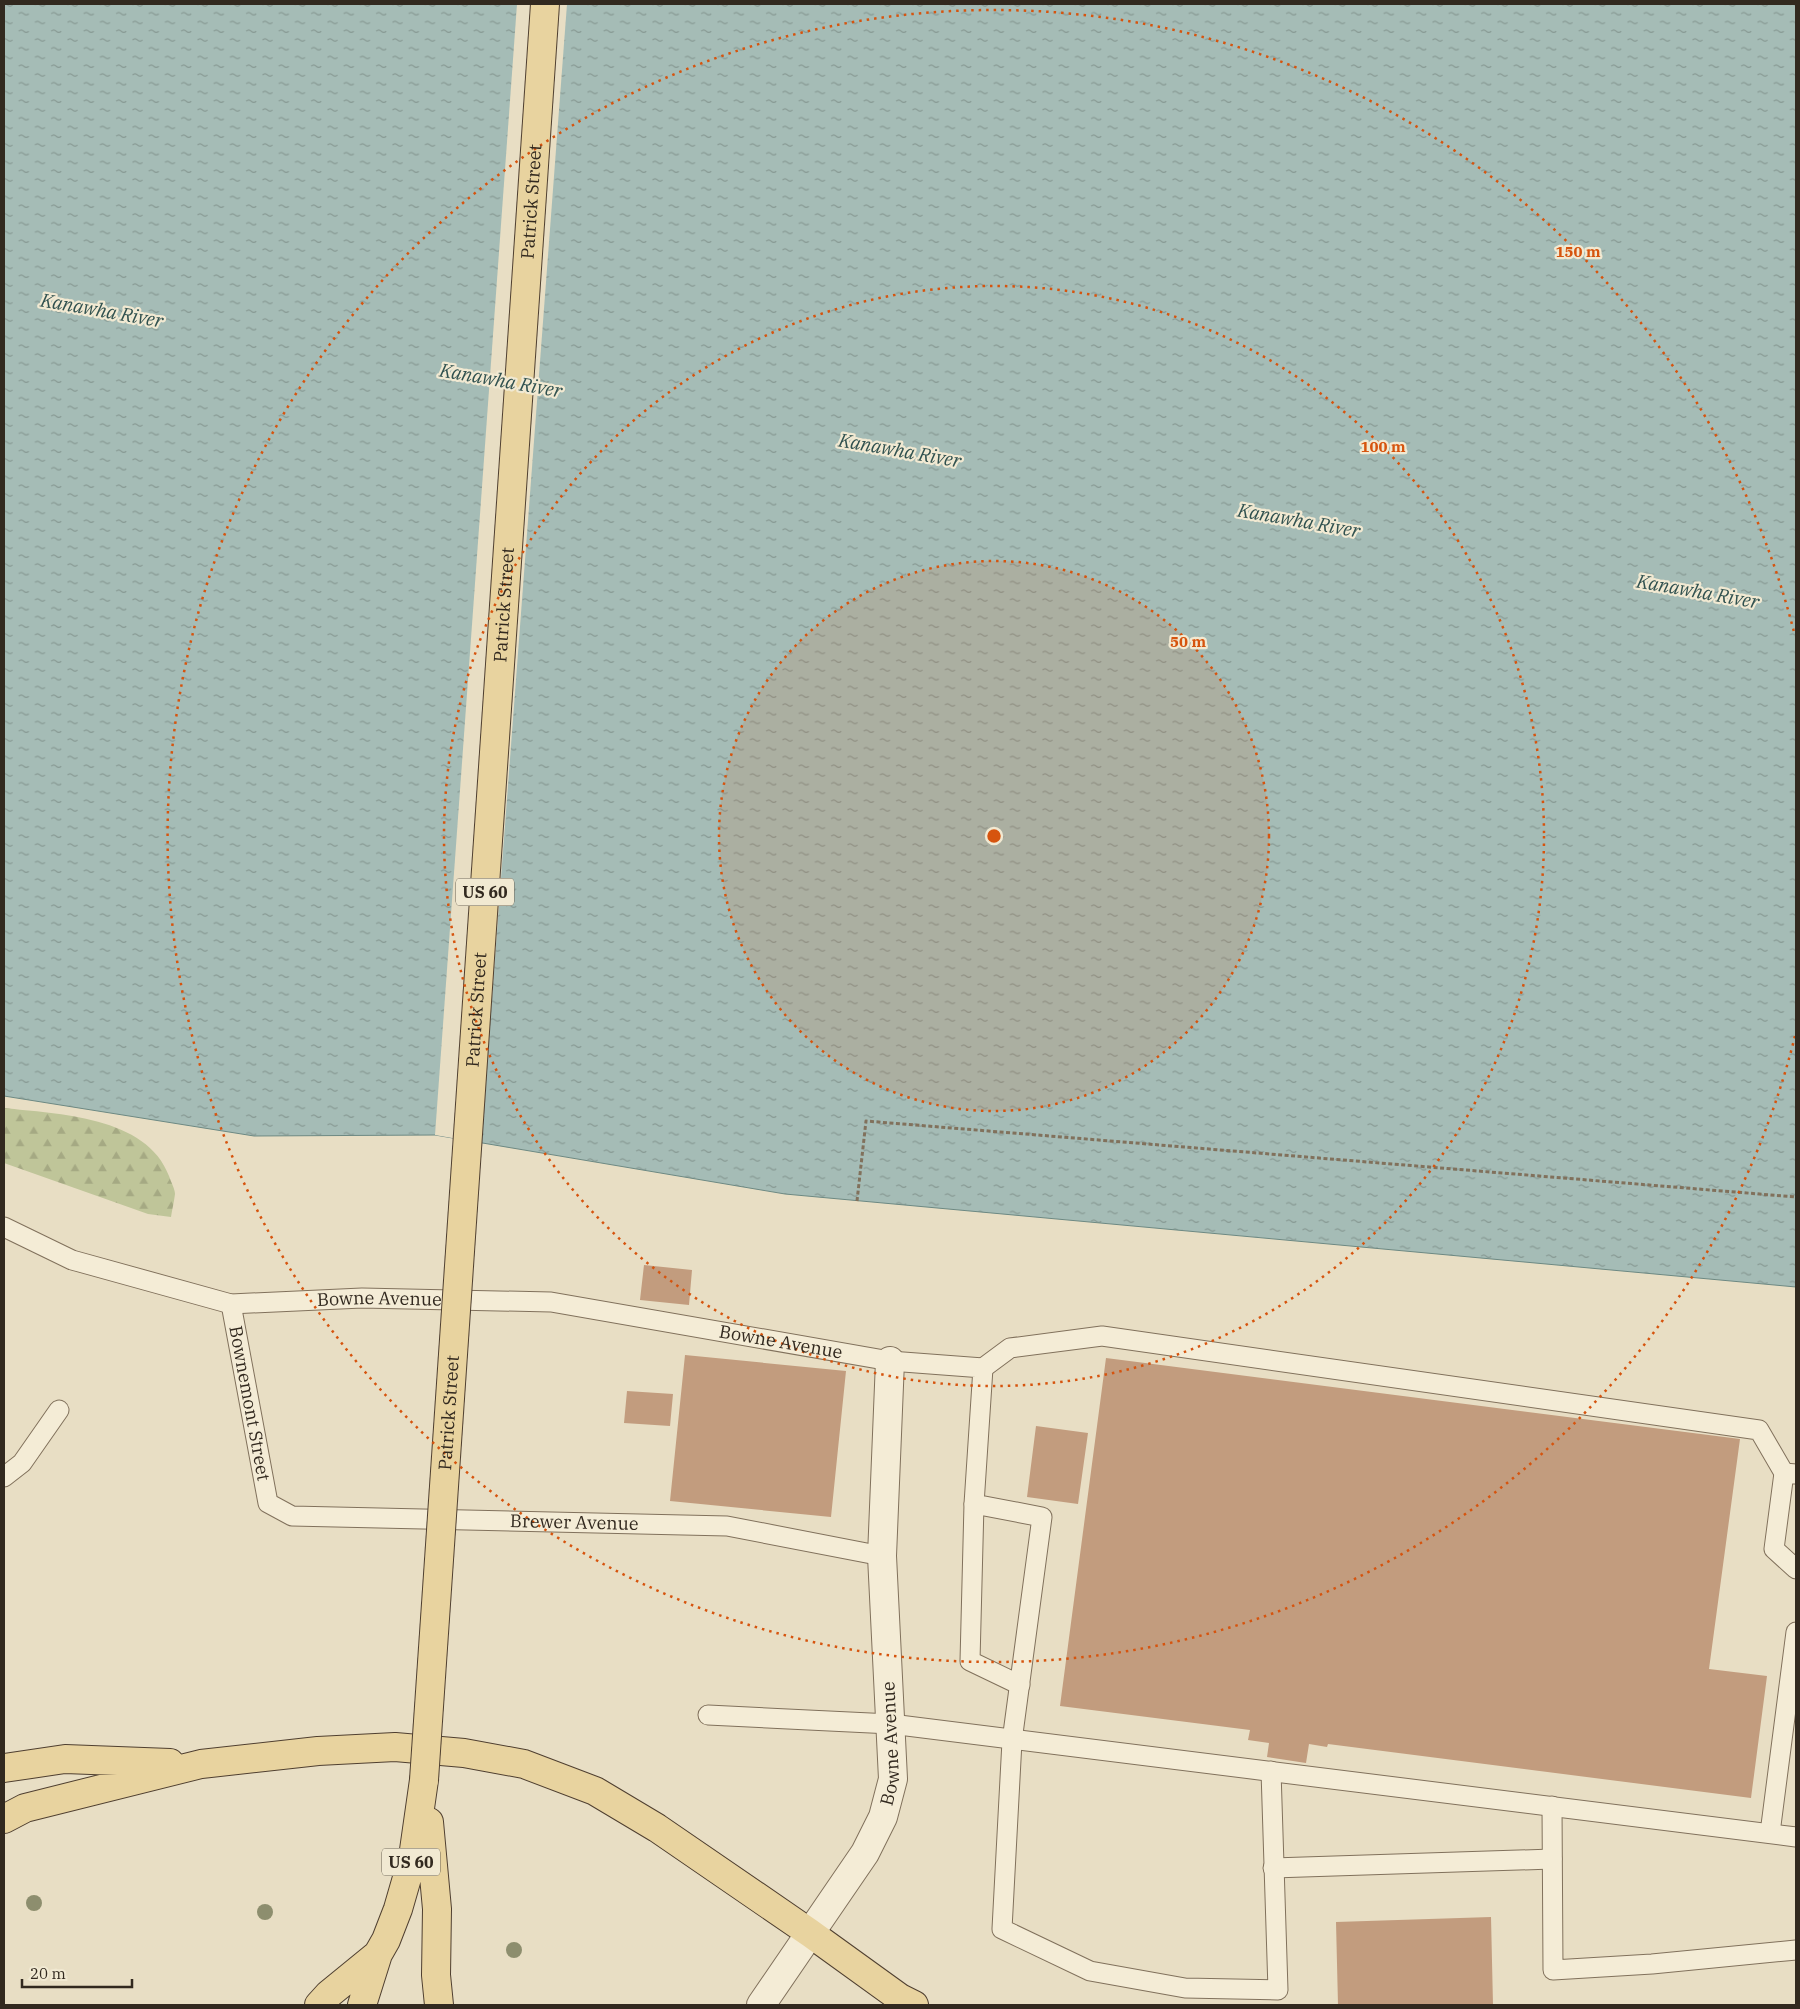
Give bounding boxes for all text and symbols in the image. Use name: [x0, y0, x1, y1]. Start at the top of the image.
street label: Patrick Street: [516, 143, 546, 260]
text: 150 m: [1555, 242, 1601, 261]
water label: Kanawha River: [38, 287, 166, 333]
water label: Kanawha River: [437, 357, 565, 403]
water label: Kanawha River: [836, 427, 964, 473]
text: 100 m: [1360, 437, 1406, 456]
water label: Kanawha River: [1235, 497, 1363, 543]
street label: Patrick Street: [488, 546, 519, 663]
water label: Kanawha River: [1634, 568, 1762, 614]
text: 50 m: [1170, 632, 1206, 651]
centre of rings: [985, 827, 1003, 845]
road number: US 60: [456, 879, 514, 906]
street label: Patrick Street: [461, 951, 491, 1068]
street label: Bowne Avenue: [316, 1286, 442, 1311]
street label: Bowne Avenue: [717, 1319, 844, 1364]
street label: Bownemont Street: [224, 1324, 276, 1483]
street label: Patrick Street: [433, 1355, 464, 1471]
street label: Brewer Avenue: [510, 1509, 639, 1535]
street label: Bowne Avenue: [874, 1681, 904, 1808]
road number: US 60: [382, 1848, 440, 1875]
scale bar: [22, 1956, 132, 1988]
text: 20 m: [30, 1964, 66, 1983]

